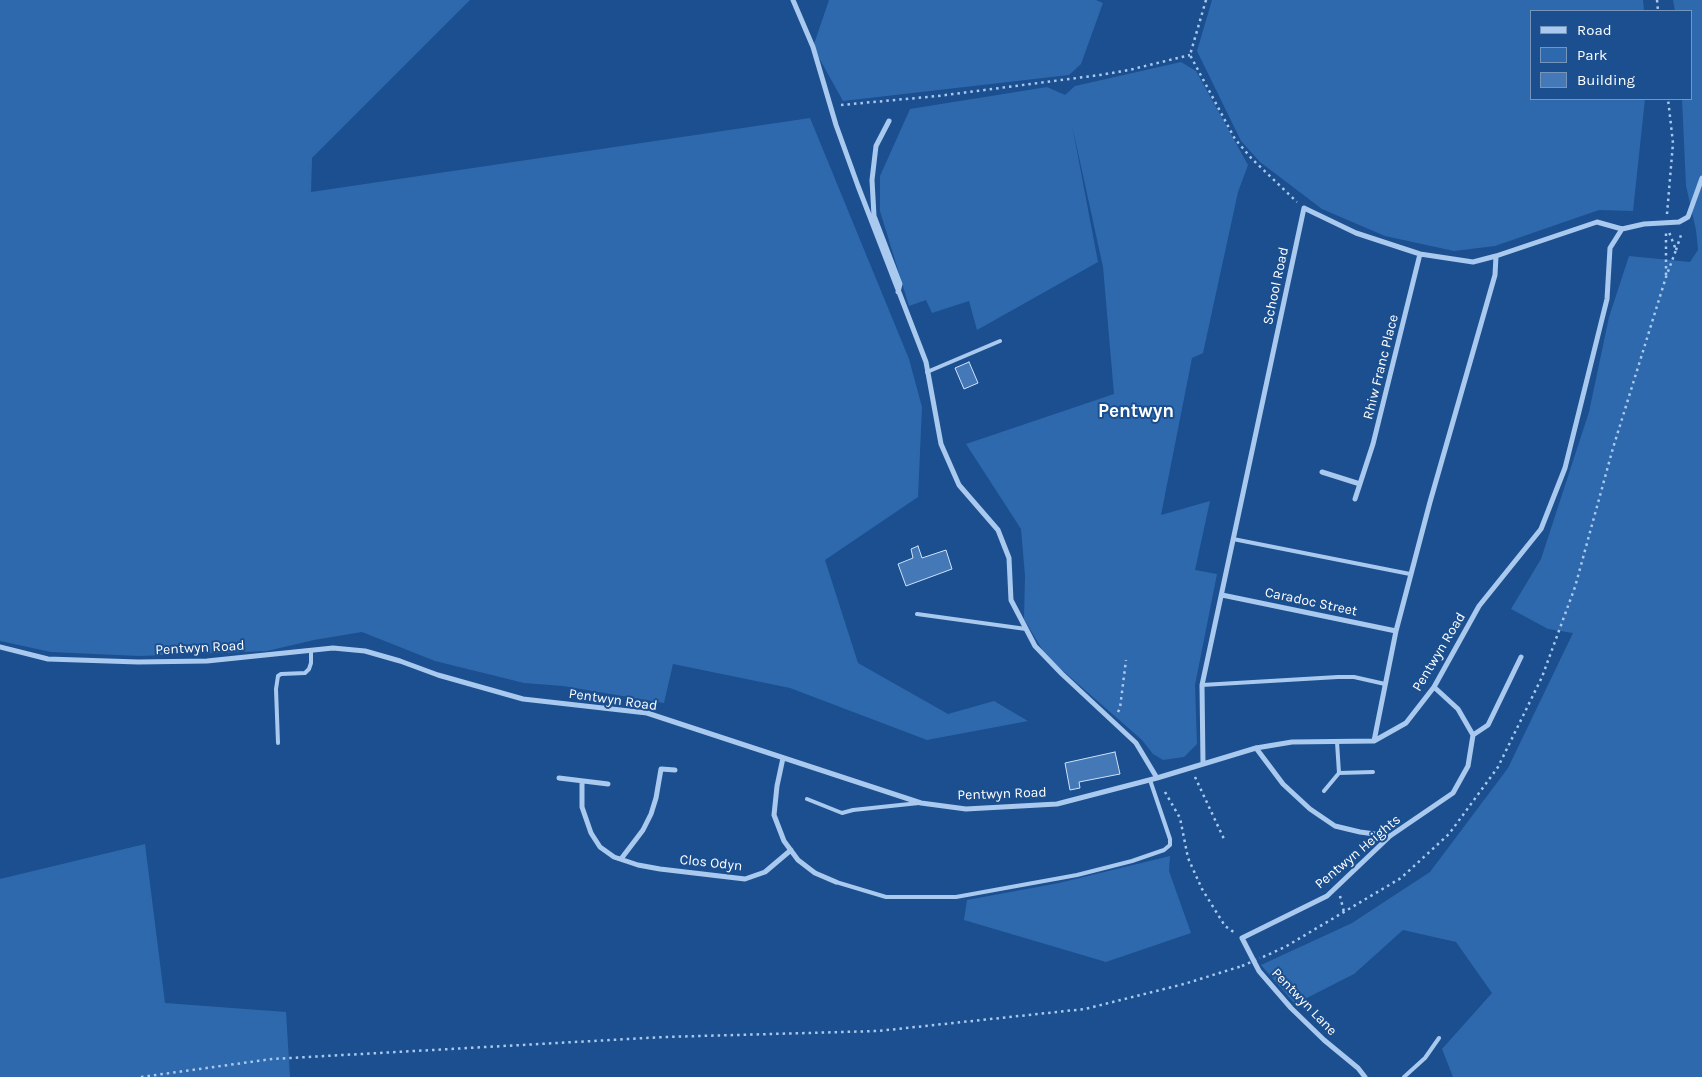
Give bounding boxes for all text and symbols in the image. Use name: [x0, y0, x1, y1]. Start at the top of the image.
legend: [1530, 10, 1692, 100]
text: Road: [1577, 21, 1612, 39]
text: Park: [1577, 46, 1607, 64]
text: Building: [1577, 71, 1635, 89]
street label: School Road: [1260, 246, 1292, 326]
street label: Rhiw Franc Place: [1360, 313, 1402, 421]
district label: Pentwyn: [1098, 401, 1174, 423]
street label: Caradoc Street: [1263, 584, 1359, 620]
street label: Pentwyn Road: [1409, 609, 1469, 695]
street label: Pentwyn Road: [155, 637, 245, 659]
street label: Pentwyn Road: [568, 685, 658, 715]
street label: Pentwyn Road: [957, 784, 1047, 804]
street label: Pentwyn Heights: [1312, 811, 1404, 893]
street label: Clos Odyn: [679, 851, 743, 875]
street label: Pentwyn Lane: [1268, 965, 1340, 1039]

